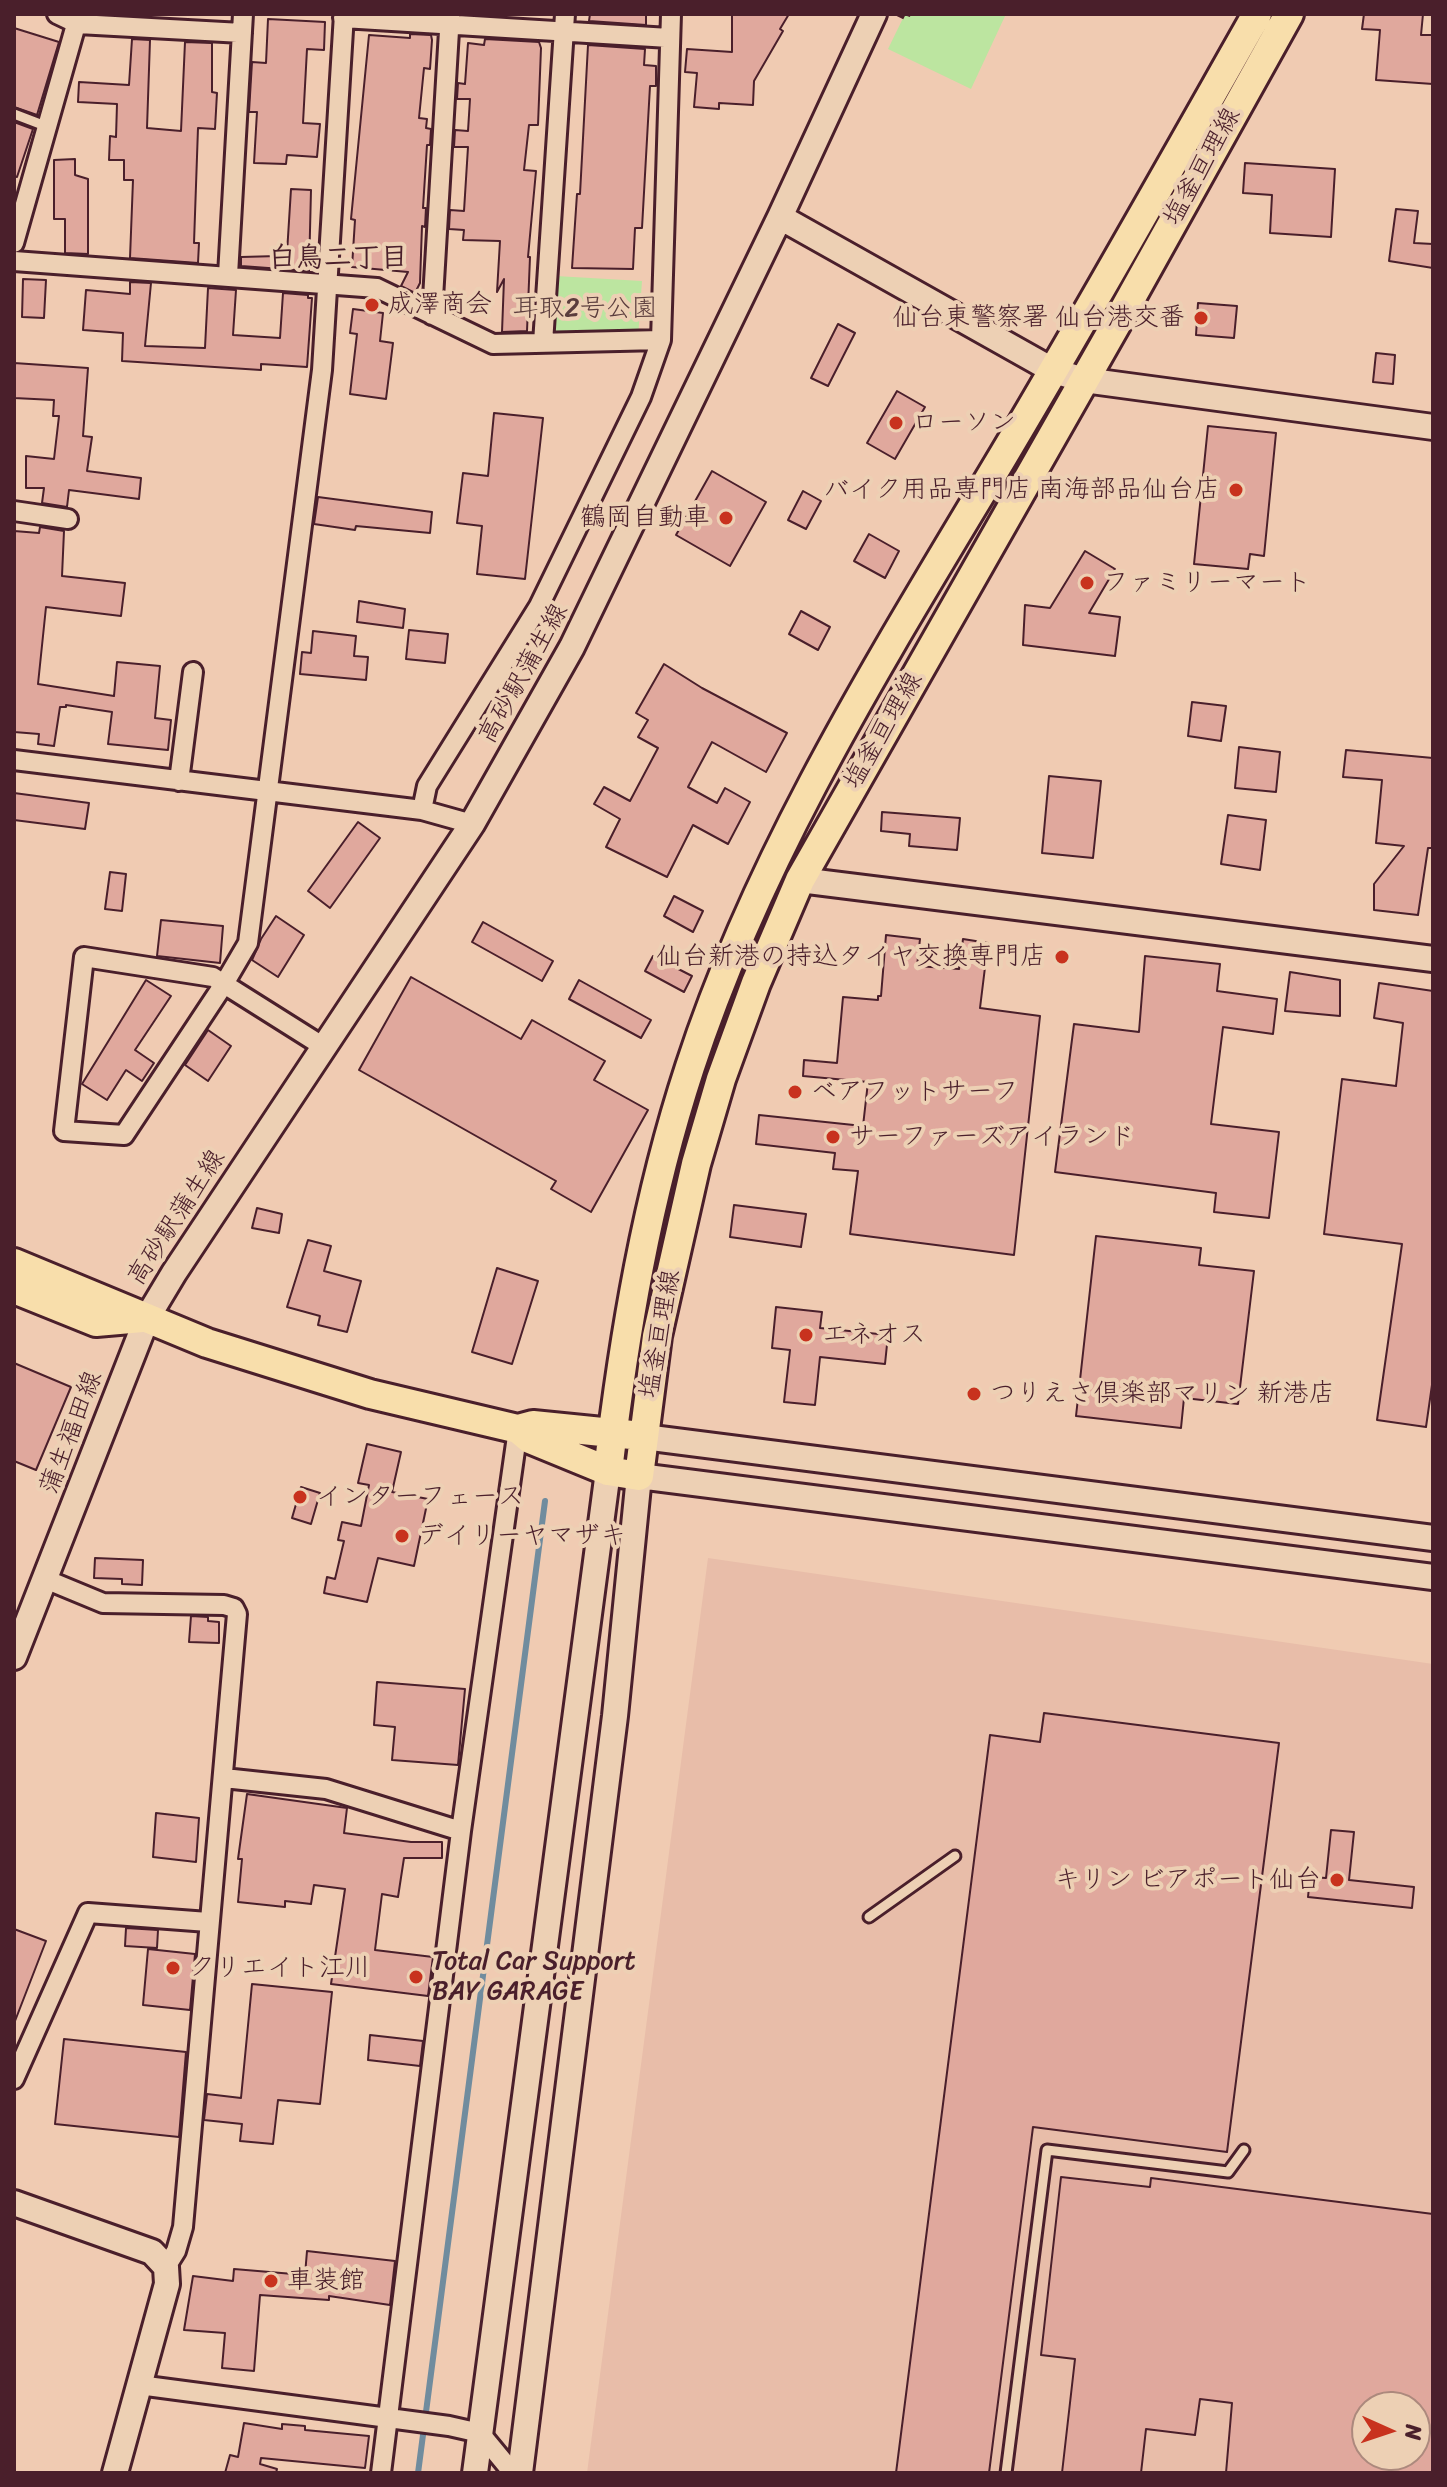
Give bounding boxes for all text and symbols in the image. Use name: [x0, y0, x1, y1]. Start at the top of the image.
street label: 塩釜亘理線: [1158, 103, 1248, 231]
district label: 白鳥二丁目: [268, 242, 408, 276]
place label: 成澤商会: [388, 289, 492, 321]
park label: 耳取2号公園: [512, 293, 658, 325]
marker: 成澤商会: [363, 296, 381, 314]
place label: 仙台東警察署 仙台港交番: [892, 302, 1185, 334]
marker: 仙台東警察署 仙台港交番: [1192, 309, 1210, 327]
place label: ローソン: [912, 407, 1016, 439]
marker: ローソン: [887, 414, 905, 432]
place label: バイク用品専門店 南海部品仙台店: [823, 474, 1220, 506]
marker: バイク用品専門店 南海部品仙台店: [1227, 481, 1245, 499]
place label: 鶴岡自動車: [580, 502, 710, 534]
marker: 鶴岡自動車: [717, 509, 735, 527]
place label: ファミリーマート: [1103, 567, 1311, 599]
marker: ファミリーマート: [1078, 574, 1096, 592]
street label: 高砂駅蒲生線: [473, 598, 575, 750]
street label: 塩釜亘理線: [838, 667, 930, 795]
place label: 仙台新港の持込タイヤ交換専門店: [656, 941, 1046, 973]
marker: 仙台新港の持込タイヤ交換専門店: [1053, 948, 1071, 966]
place label: ベアフットサーフ: [811, 1076, 1019, 1108]
marker: ベアフットサーフ: [786, 1083, 804, 1101]
place label: サーファーズアイランド: [849, 1121, 1135, 1153]
marker: サーファーズアイランド: [824, 1128, 842, 1146]
street label: 高砂駅蒲生線: [121, 1144, 233, 1292]
street label: 塩釜亘理線: [634, 1267, 688, 1401]
place label: エネオス: [822, 1319, 926, 1351]
marker: エネオス: [797, 1326, 815, 1344]
street label: 蒲生福田線: [34, 1367, 110, 1499]
place label: つりえさ倶楽部マリン 新港店: [990, 1378, 1335, 1410]
marker: つりえさ倶楽部マリン 新港店: [965, 1385, 983, 1403]
place label: インターフェース: [316, 1481, 524, 1513]
marker: インターフェース: [291, 1488, 309, 1506]
place label: デイリーヤマザキ: [418, 1520, 626, 1552]
marker: デイリーヤマザキ: [393, 1527, 411, 1545]
place label: キリン ビアポート仙台: [1054, 1864, 1321, 1896]
marker: キリン ビアポート仙台: [1328, 1871, 1346, 1889]
place label: Total Car Support BAY GARAGE: [432, 1946, 636, 2008]
place label: クリエイト江川: [189, 1952, 371, 1984]
marker: クリエイト江川: [164, 1959, 182, 1977]
marker: Total Car Support BAY GARAGE: [407, 1968, 425, 1986]
place label: 車装館: [287, 2265, 365, 2297]
marker: 車装館: [262, 2272, 280, 2290]
north arrow: [1351, 2391, 1431, 2471]
text: N: [1394, 2424, 1433, 2441]

